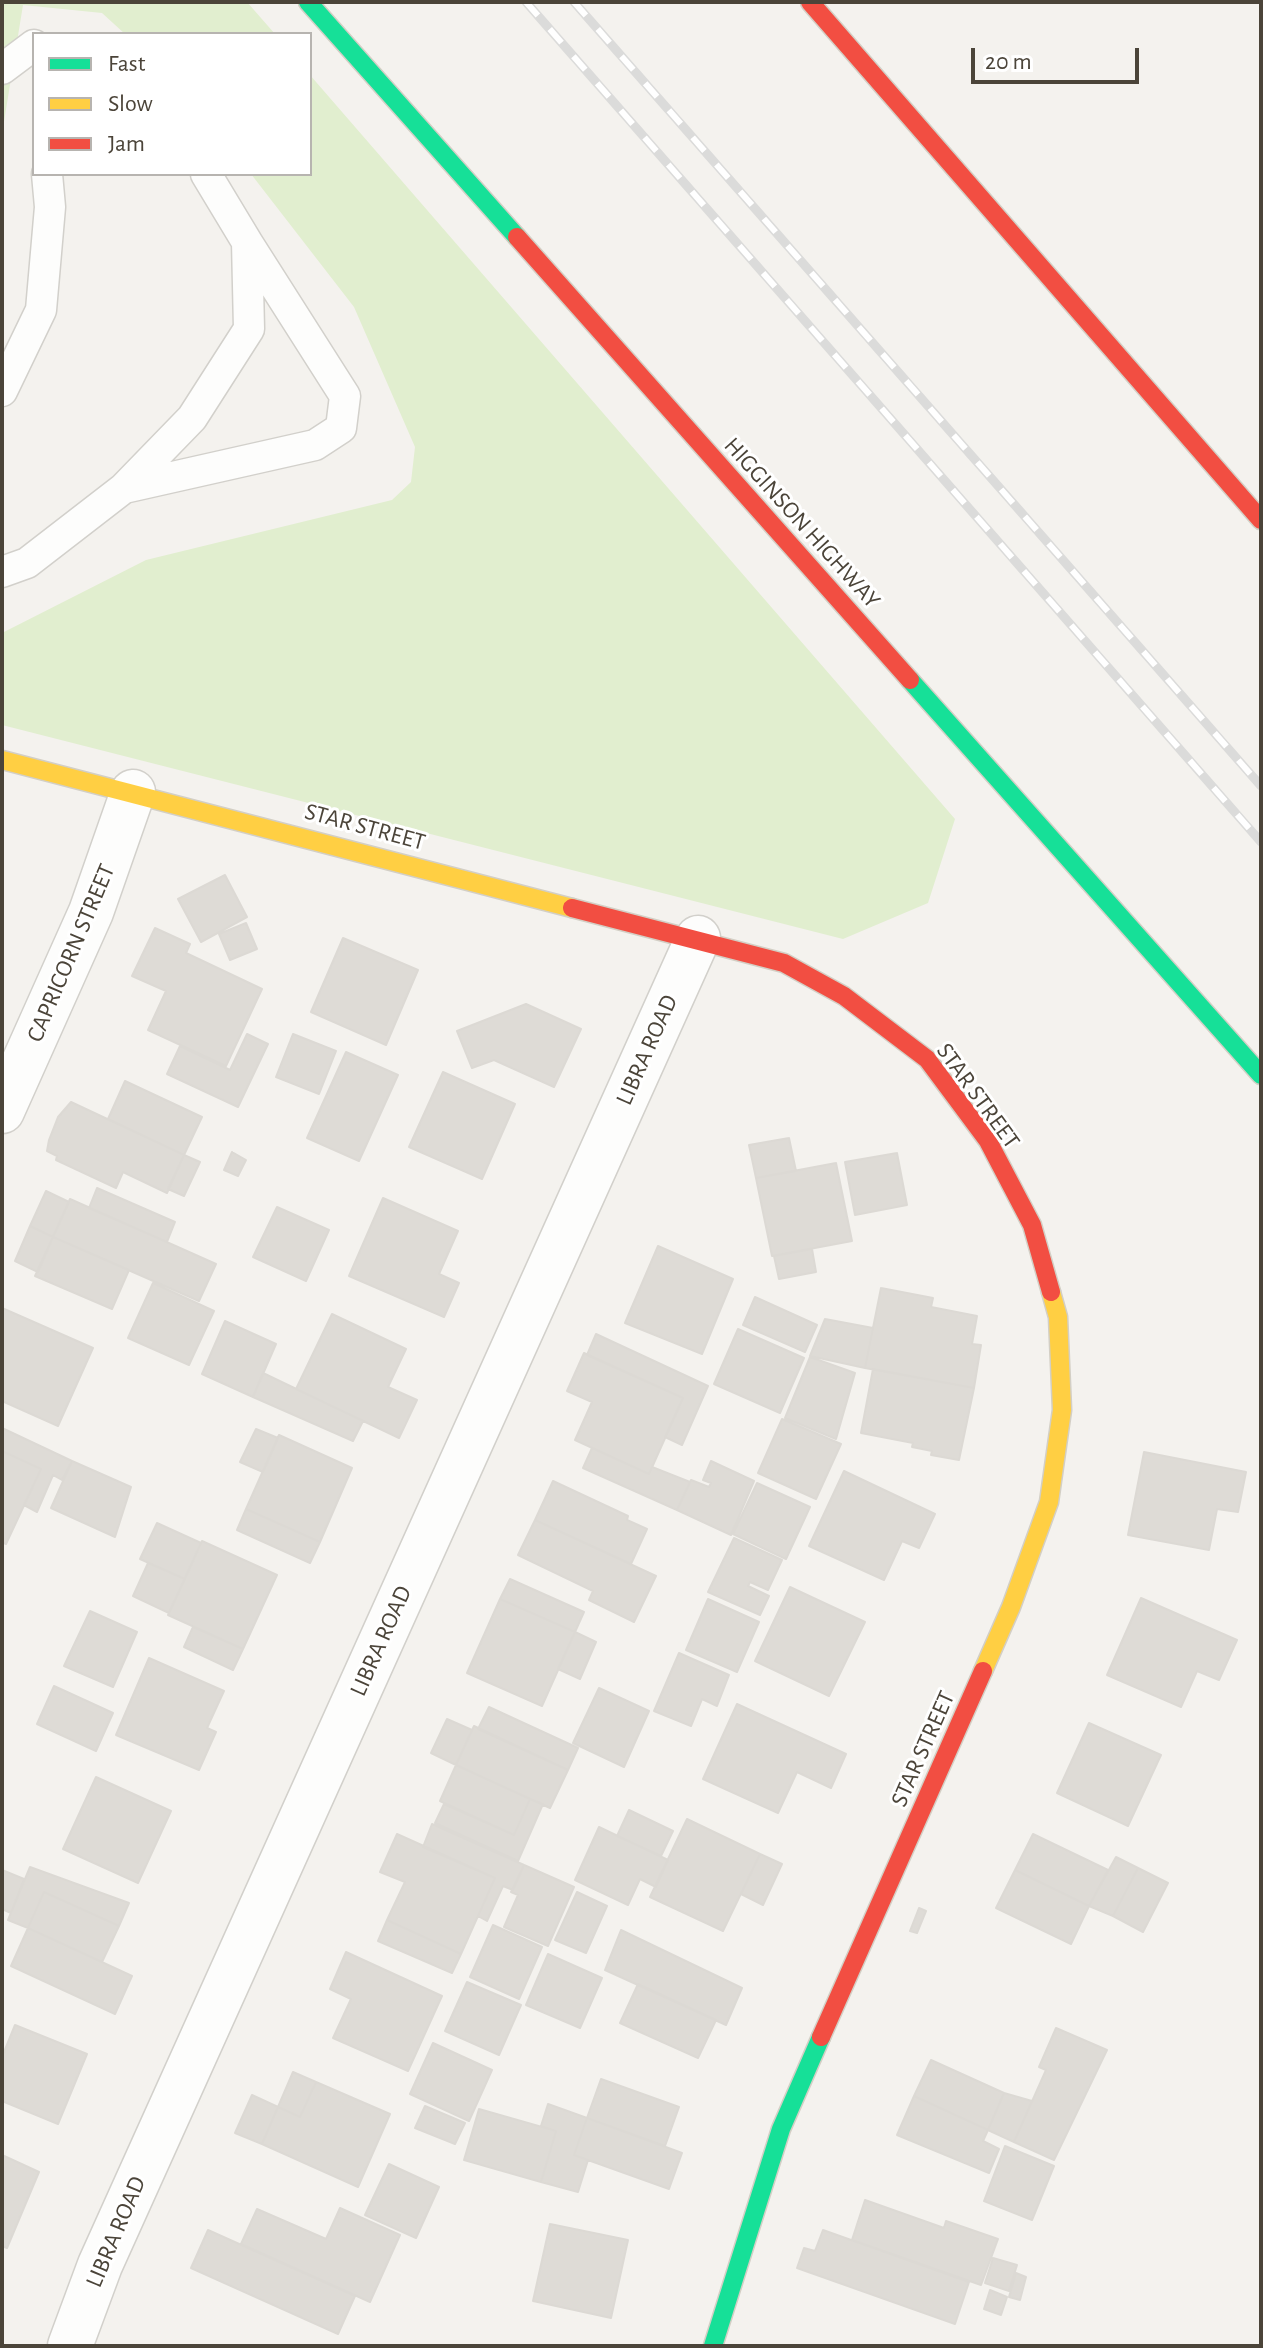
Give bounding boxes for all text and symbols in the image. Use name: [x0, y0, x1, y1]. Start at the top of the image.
legend: [32, 32, 312, 176]
scale bar: [975, 32, 1143, 82]
text: 20 m: [985, 50, 1032, 74]
text: Fast: [108, 52, 145, 76]
text: Slow: [108, 92, 153, 116]
text: Jam: [108, 132, 145, 156]
street label: HIGGINSON HIGHWAY: [718, 432, 886, 614]
street label: STAR STREET: [302, 797, 428, 857]
street label: CAPRICORN STREET: [21, 860, 121, 1046]
street label: LIBRA ROAD: [610, 990, 684, 1110]
street label: STAR STREET: [930, 1038, 1026, 1154]
street label: LIBRA ROAD: [344, 1581, 418, 1701]
street label: STAR STREET: [885, 1687, 961, 1811]
street label: LIBRA ROAD: [80, 2172, 152, 2292]

